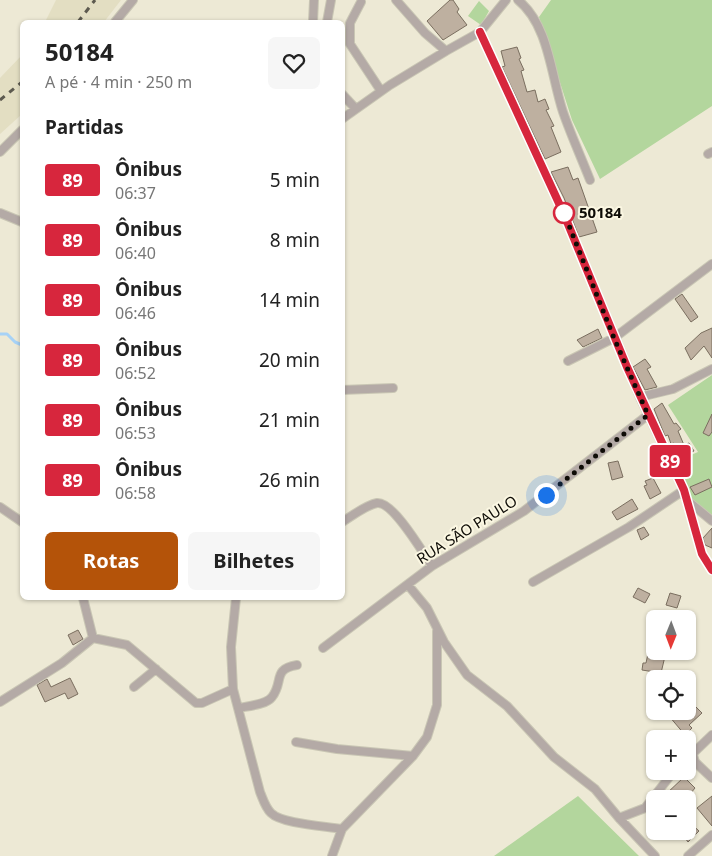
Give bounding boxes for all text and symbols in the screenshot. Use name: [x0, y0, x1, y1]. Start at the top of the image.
text: 50184: [45, 35, 114, 68]
button: heart: [268, 37, 320, 89]
text: A pé · 4 min · 250 m: [45, 71, 192, 93]
text: Partidas: [45, 114, 124, 140]
text: Ônibus: [115, 156, 182, 182]
text: 5 min: [270, 167, 320, 193]
text: 89: [62, 168, 83, 192]
text: 06:37: [115, 182, 156, 204]
marker: 50184: [553, 202, 575, 224]
place label: 50184: [579, 202, 622, 222]
text: Ônibus: [115, 216, 182, 242]
text: 8 min: [270, 227, 320, 253]
text: 89: [62, 228, 83, 252]
text: 06:40: [115, 242, 156, 264]
text: Ônibus: [115, 276, 182, 302]
text: 14 min: [259, 287, 320, 313]
text: 89: [62, 288, 83, 312]
text: 06:46: [115, 302, 156, 324]
text: Ônibus: [115, 336, 182, 362]
text: 20 min: [259, 347, 320, 373]
text: 89: [62, 348, 83, 372]
text: 06:52: [115, 362, 156, 384]
text: Ônibus: [115, 396, 182, 422]
text: 21 min: [259, 407, 320, 433]
text: 89: [62, 408, 83, 432]
text: 06:53: [115, 422, 156, 444]
line badge: 89: [648, 445, 692, 477]
text: 89: [660, 449, 680, 473]
text: Ônibus: [115, 456, 182, 482]
text: 26 min: [259, 467, 320, 493]
text: 89: [62, 468, 83, 492]
text: 06:58: [115, 482, 156, 504]
your location: [534, 483, 559, 508]
street label: RUA SÃO PAULO: [412, 490, 520, 568]
button: Rotas: [45, 532, 178, 590]
button: Bilhetes: [188, 532, 320, 590]
north arrow: [646, 610, 696, 660]
map controls: [646, 610, 696, 840]
button: locate: [646, 670, 696, 720]
button: +: [646, 730, 696, 780]
button: −: [646, 790, 696, 840]

